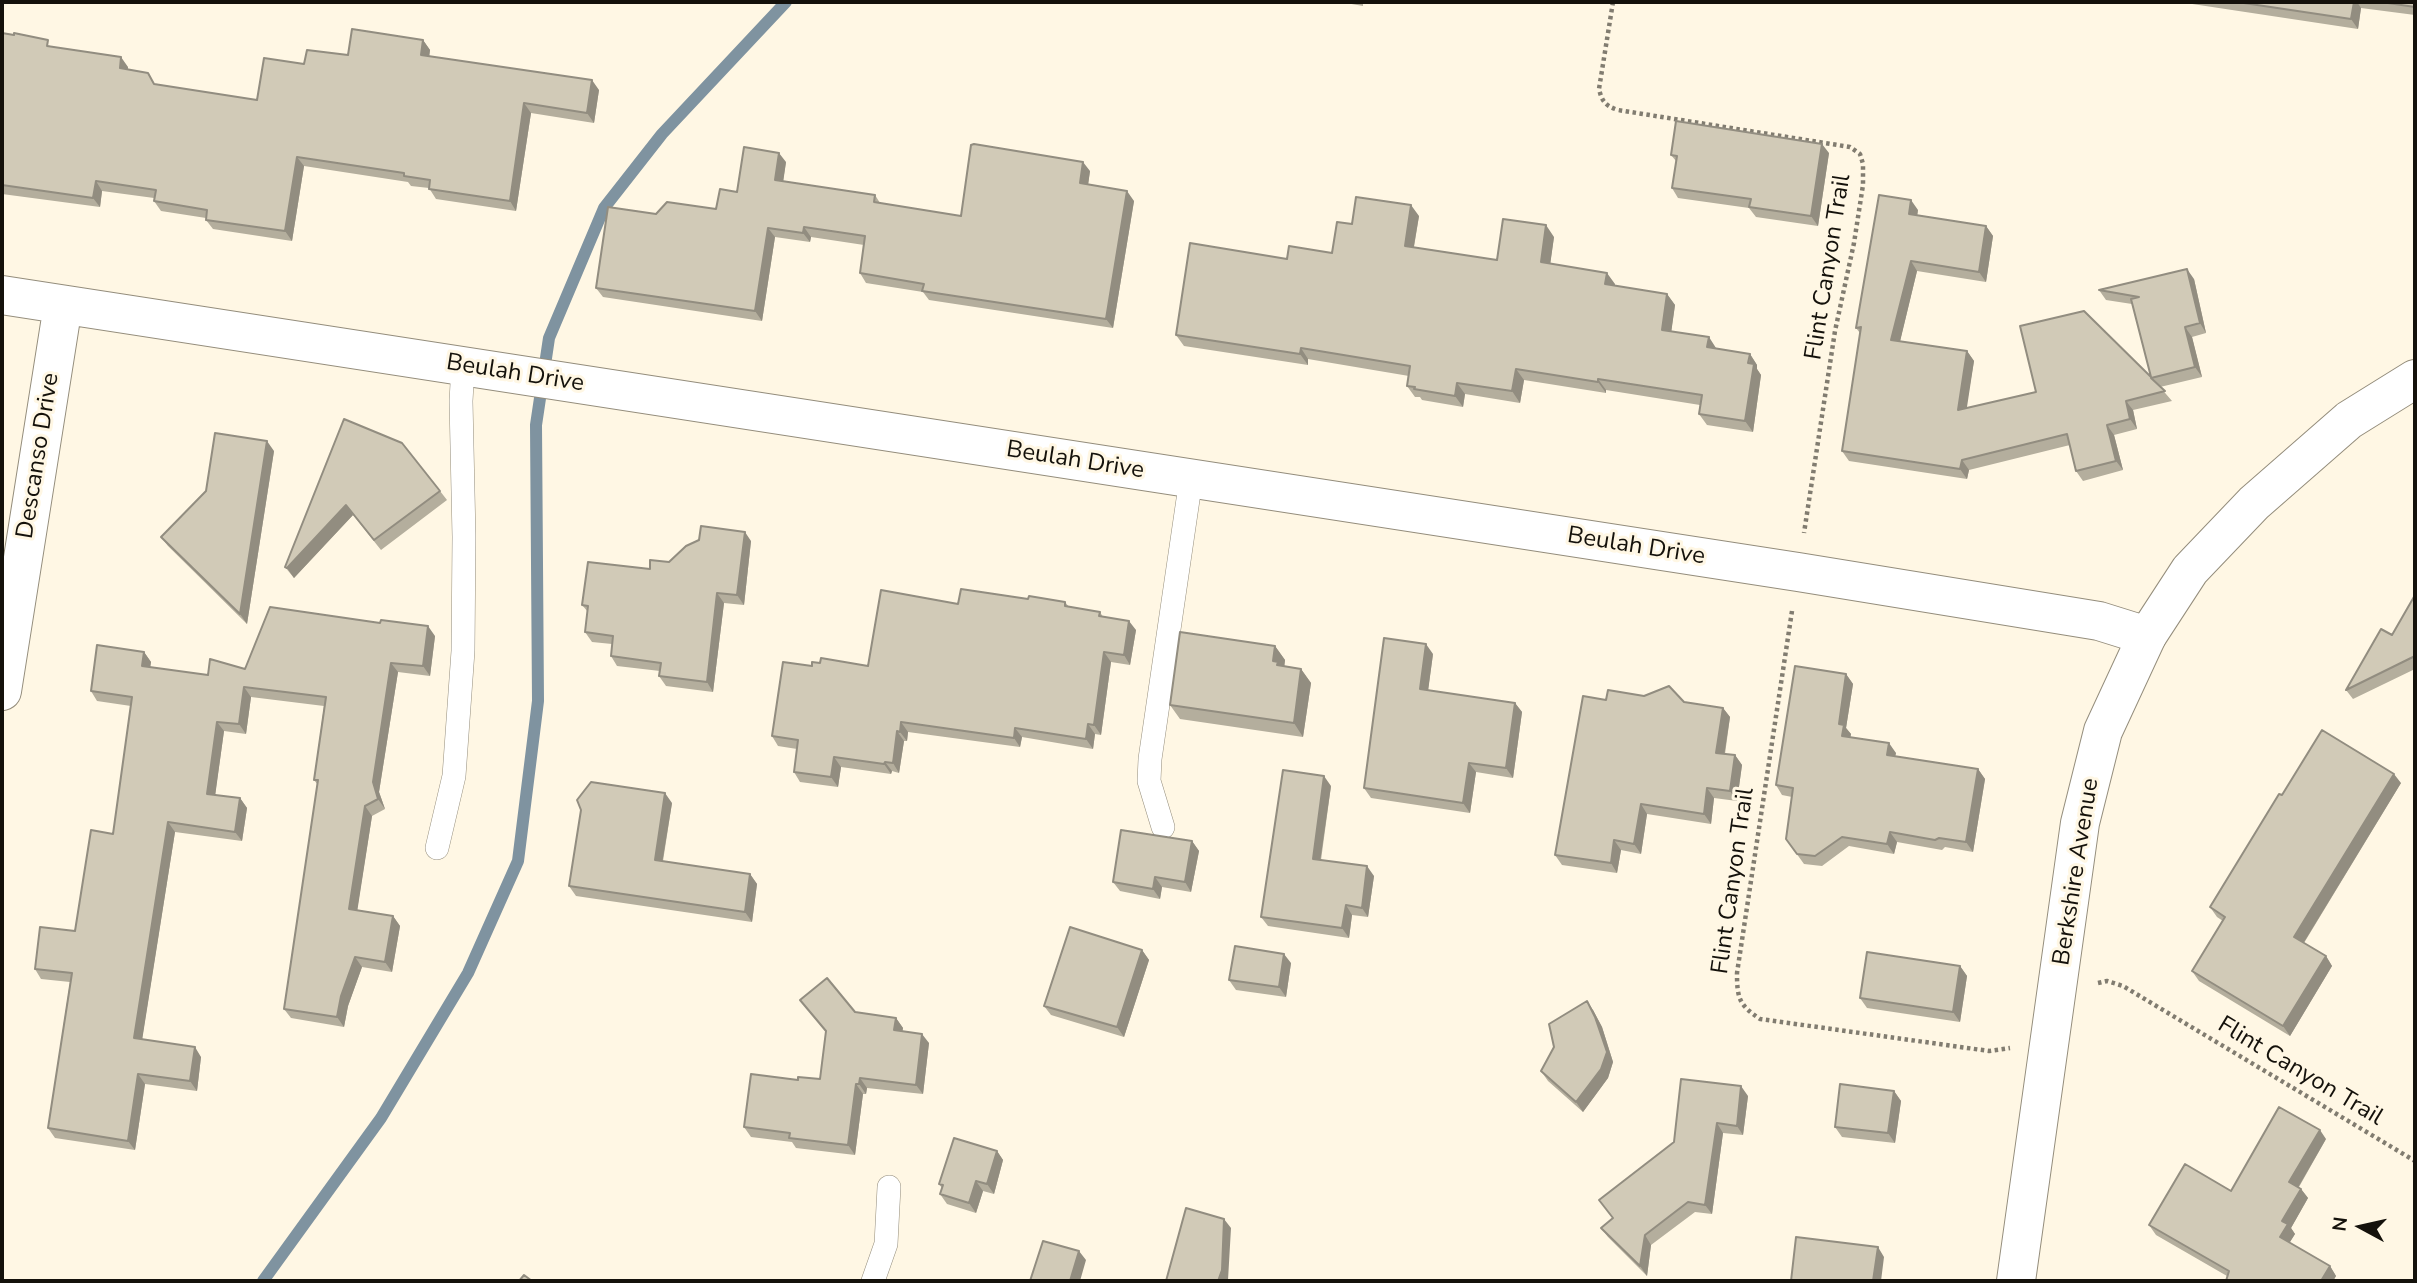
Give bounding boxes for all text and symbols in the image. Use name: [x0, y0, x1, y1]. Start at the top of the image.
street label: Flint Canyon Trail: [1800, 172, 1858, 362]
street label: Beulah Drive: [444, 349, 586, 399]
street label: Descanso Drive: [12, 371, 66, 541]
street label: Beulah Drive: [1004, 436, 1146, 486]
street label: Beulah Drive: [1565, 522, 1707, 572]
street label: Berkshire Avenue: [2048, 776, 2106, 968]
street label: Flint Canyon Trail: [1707, 786, 1761, 976]
street label: Flint Canyon Trail: [2212, 1011, 2388, 1133]
north arrow: [2326, 1192, 2396, 1262]
text: N: [2326, 1215, 2354, 1233]

